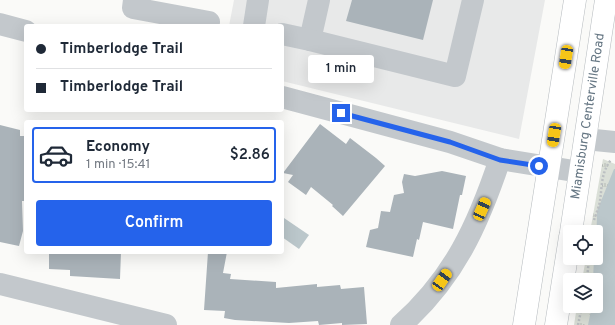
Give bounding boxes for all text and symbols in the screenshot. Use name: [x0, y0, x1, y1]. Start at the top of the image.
street label: Miamisburg Centerville Road: [568, 32, 609, 201]
text: Timberlodge Trail: [60, 40, 183, 59]
car: [558, 44, 574, 70]
callout: 1 min: [308, 55, 374, 83]
text: 1 min: [326, 61, 356, 77]
text: Timberlodge Trail: [60, 78, 183, 97]
route end: [332, 104, 350, 122]
car: [546, 122, 562, 148]
icon: car: [38, 137, 74, 173]
text: Economy: [86, 138, 150, 157]
text: $2.86: [230, 146, 270, 165]
text: 1 min · 15:41: [86, 157, 150, 173]
route start: [530, 157, 548, 175]
car: [472, 196, 492, 222]
button: Confirm: [36, 200, 272, 246]
map controls: [563, 225, 603, 313]
button: locate: [563, 225, 603, 265]
car: [430, 267, 454, 293]
button: layers: [563, 273, 603, 313]

